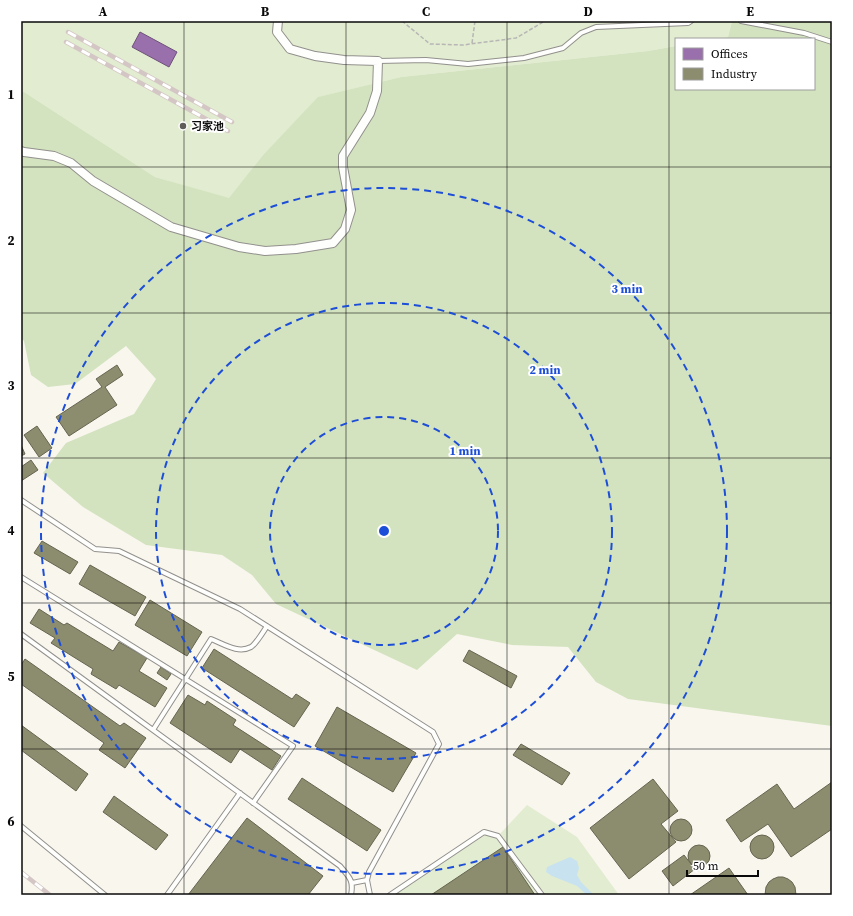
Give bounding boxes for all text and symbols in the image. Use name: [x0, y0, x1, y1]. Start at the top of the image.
text: A: [99, 3, 108, 20]
text: B: [261, 3, 270, 20]
text: C: [422, 3, 430, 20]
text: D: [583, 3, 593, 20]
text: E: [746, 3, 754, 20]
legend: [675, 38, 815, 90]
text: Offices: [711, 46, 748, 62]
text: Industry: [711, 66, 758, 82]
text: 1: [7, 86, 15, 103]
place label: 习家池: [191, 119, 224, 134]
marker: 习家池: [178, 121, 188, 131]
text: 2: [7, 232, 15, 249]
text: 3 min: [611, 281, 643, 297]
text: 2 min: [529, 362, 561, 378]
text: 3: [7, 377, 15, 394]
text: 1 min: [449, 443, 481, 459]
text: 4: [7, 522, 15, 539]
centre of rings: [377, 524, 391, 538]
text: 5: [7, 668, 15, 685]
text: 6: [7, 813, 15, 830]
scale bar: [687, 852, 758, 878]
text: 50 m: [693, 858, 719, 874]

